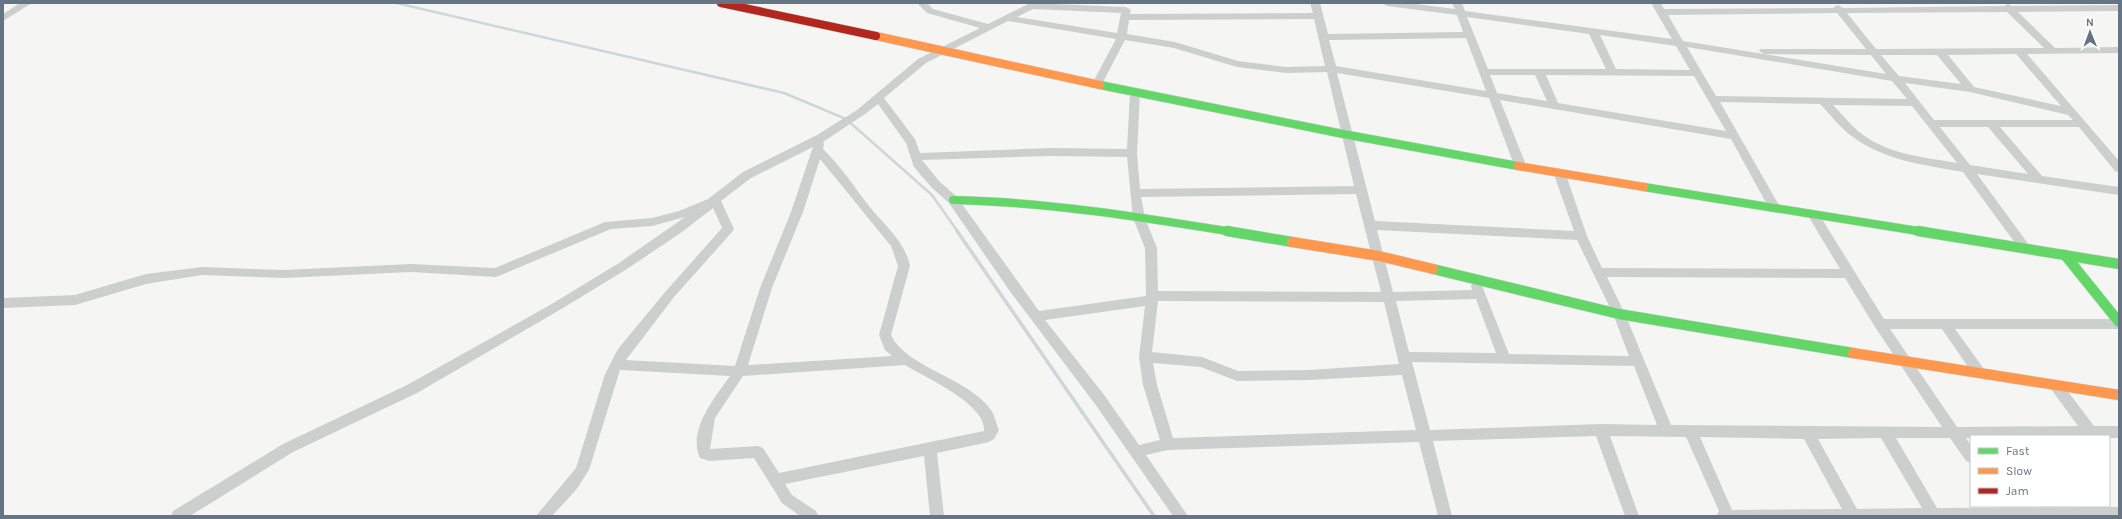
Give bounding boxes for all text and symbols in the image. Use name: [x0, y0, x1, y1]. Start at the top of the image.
north arrow: [2070, 12, 2110, 52]
text: N: [2086, 16, 2094, 29]
legend: [1970, 435, 2110, 507]
text: Fast: [2006, 444, 2030, 458]
text: Slow: [2006, 464, 2032, 478]
text: Jam: [2006, 484, 2029, 498]

